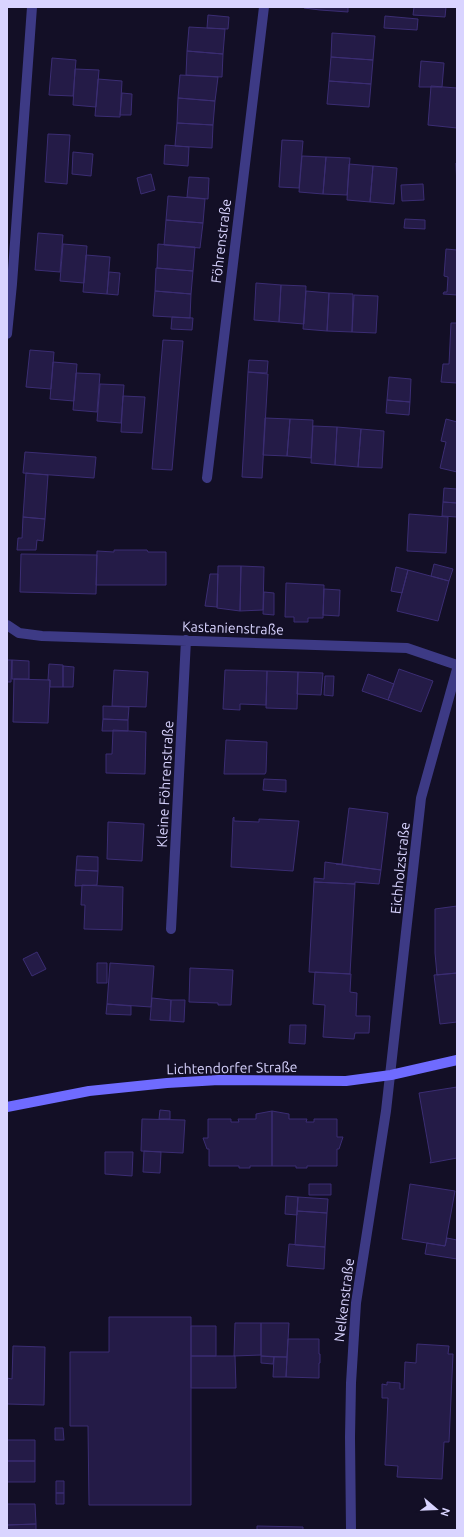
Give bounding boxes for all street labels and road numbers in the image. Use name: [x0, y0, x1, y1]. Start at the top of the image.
street label: Föhrenstraße: [208, 198, 234, 284]
street label: Kastanienstraße: [182, 618, 284, 638]
street label: Kleine Föhrenstraße: [154, 720, 176, 848]
street label: Eichholzstraße: [387, 821, 413, 915]
street label: Lichtendorfer Straße: [166, 1059, 298, 1077]
street label: Nelkenstraße: [331, 1257, 357, 1343]

